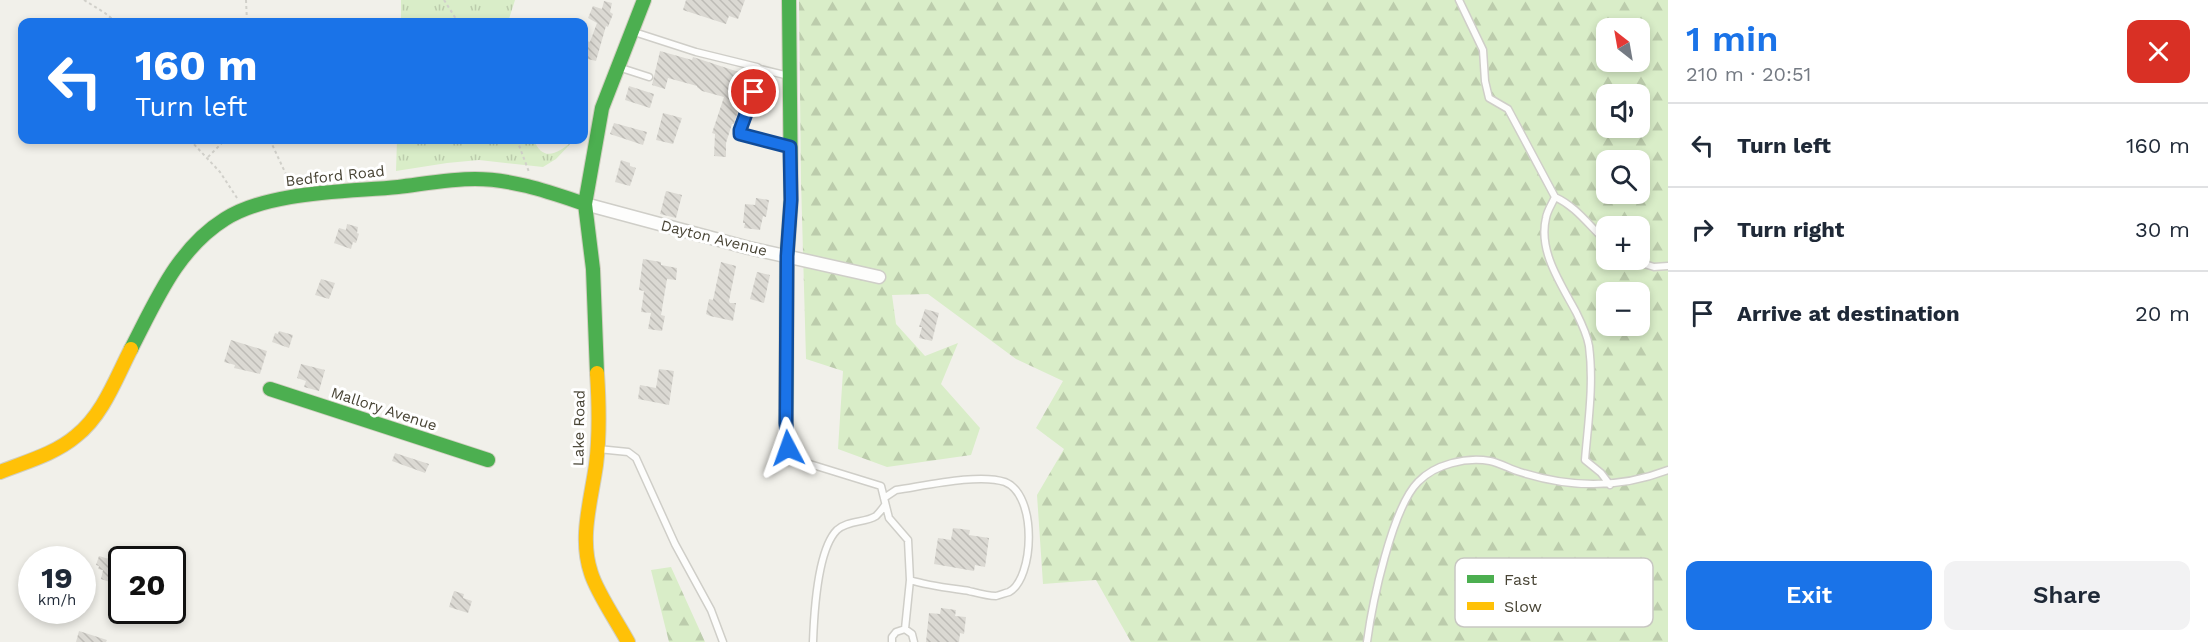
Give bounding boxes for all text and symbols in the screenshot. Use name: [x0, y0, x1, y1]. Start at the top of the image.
north arrow: [1596, 18, 1650, 72]
map controls: [1596, 18, 1650, 336]
text: 1 min: [1686, 18, 1778, 60]
button: close: [2127, 20, 2190, 83]
text: 160 m: [135, 41, 258, 90]
icon: left: [36, 42, 114, 120]
text: 210 m · 20:51: [1686, 62, 1811, 86]
pin: [728, 66, 779, 117]
icon: arrive: [737, 75, 770, 108]
button: sound: [1596, 84, 1650, 138]
text: Turn left: [135, 91, 247, 123]
icon: left: [1686, 129, 1719, 162]
text: Turn left: [1737, 133, 1831, 158]
text: 160 m: [2126, 133, 2190, 158]
button: search: [1596, 150, 1650, 204]
street label: Bedford Road: [285, 162, 385, 190]
icon: right: [1686, 213, 1719, 246]
street label: Dayton Avenue: [659, 216, 769, 260]
button: +: [1596, 216, 1650, 270]
text: Turn right: [1737, 217, 1844, 242]
text: 30 m: [2135, 217, 2190, 242]
button: −: [1596, 282, 1650, 336]
icon: arrive: [1686, 297, 1719, 330]
text: Arrive at destination: [1737, 301, 1960, 326]
text: 20 m: [2135, 301, 2190, 326]
street label: Mallory Avenue: [329, 383, 439, 435]
street label: Lake Road: [569, 390, 589, 466]
position arrow: [756, 416, 820, 480]
speed limit sign: 20: [108, 546, 186, 624]
legend: [1455, 558, 1653, 627]
text: 19: [41, 560, 73, 595]
button: Exit: [1686, 561, 1932, 630]
button: Share: [1944, 561, 2190, 630]
text: Fast: [1504, 570, 1537, 589]
text: km/h: [38, 591, 76, 609]
text: Slow: [1504, 597, 1542, 616]

